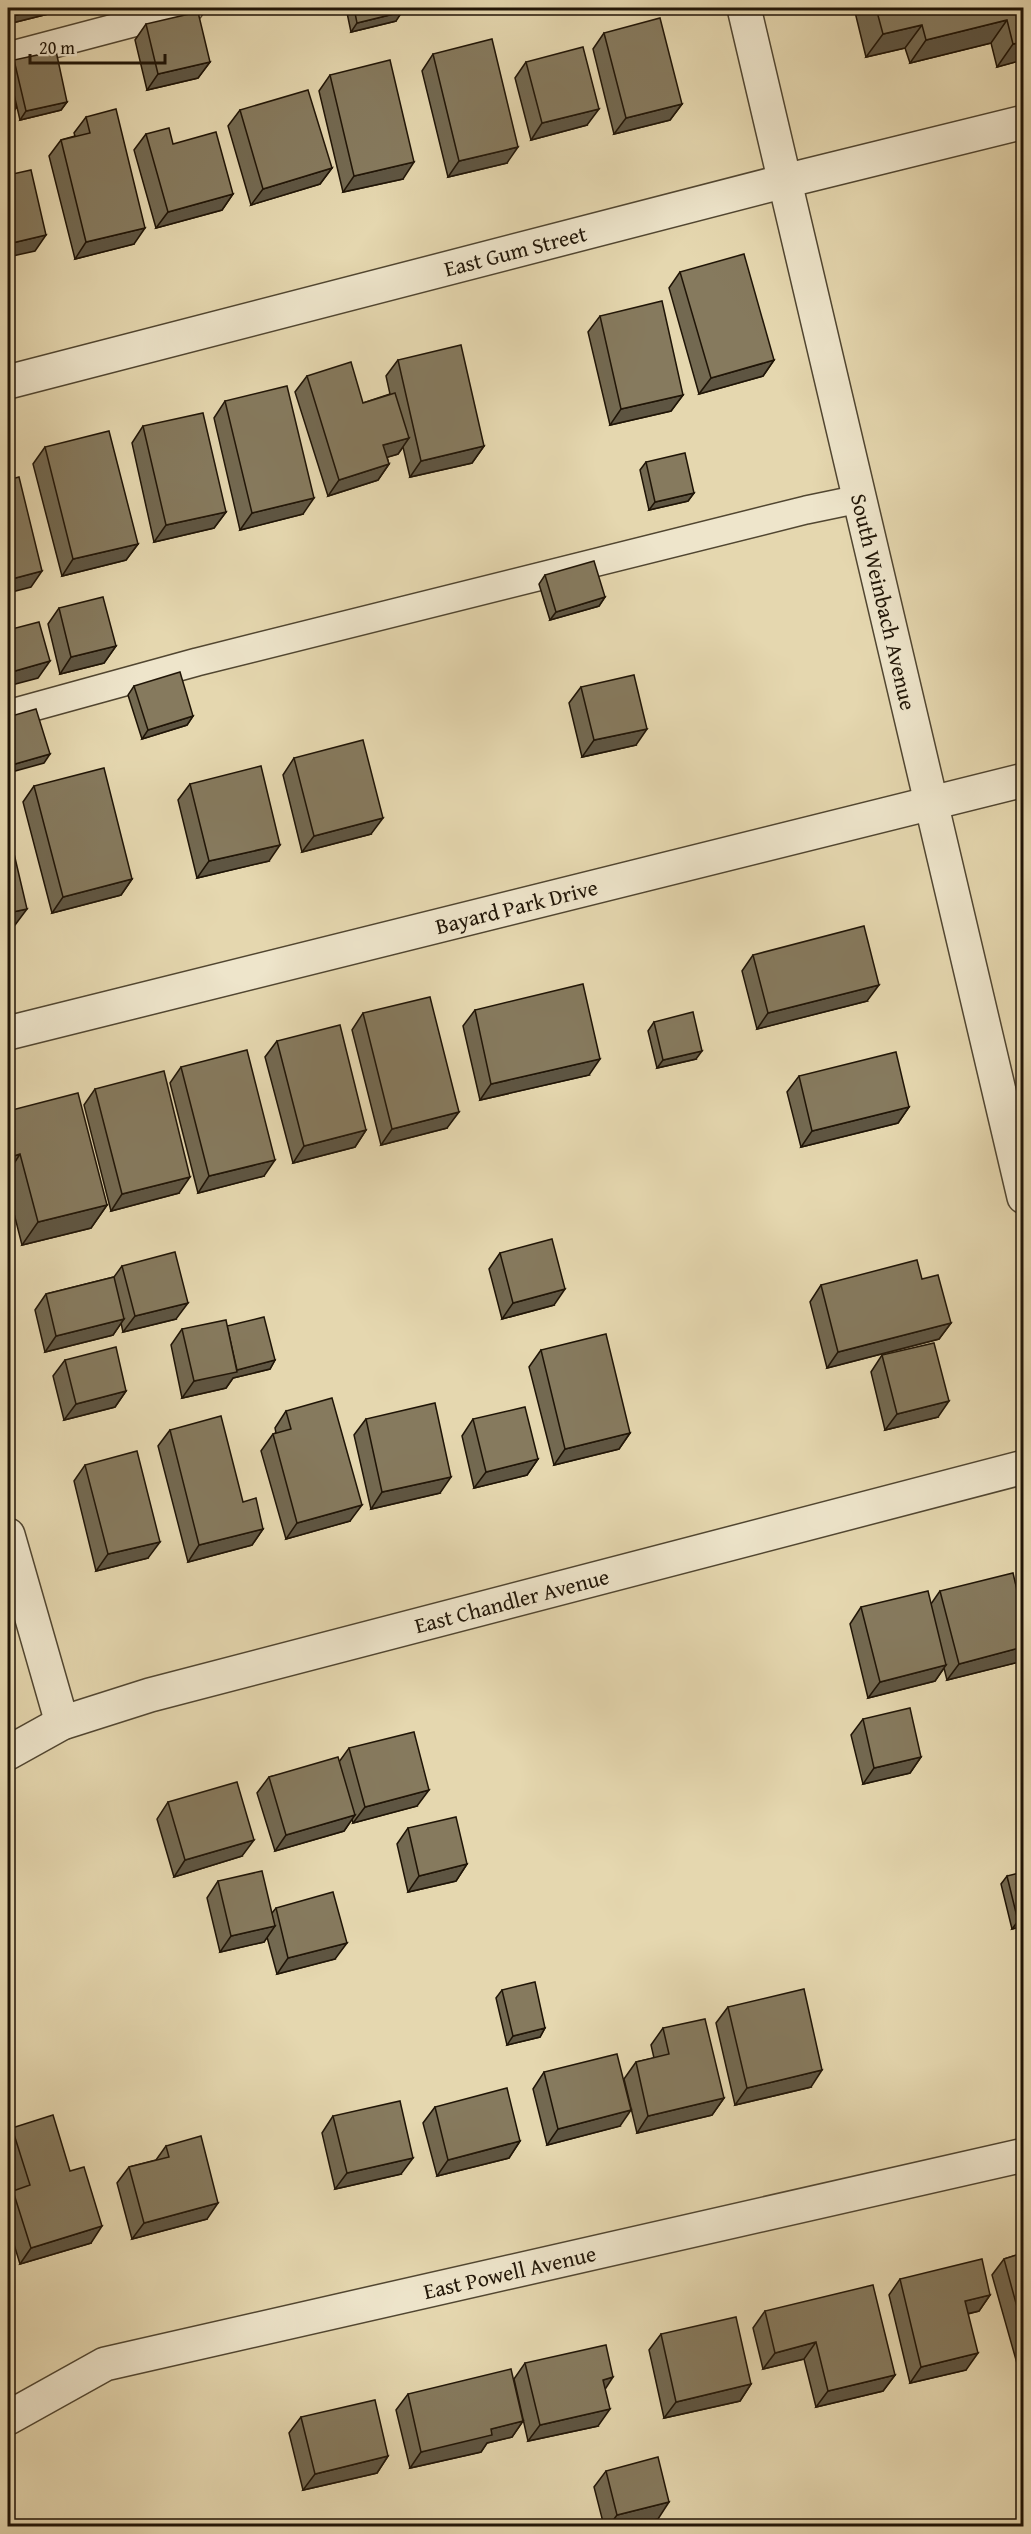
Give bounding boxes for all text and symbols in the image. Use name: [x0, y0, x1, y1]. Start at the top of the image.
scale bar: [30, 27, 165, 65]
text: 20 m: [39, 34, 75, 61]
street label: East Gum Street: [440, 217, 590, 285]
street label: South Weinbach Avenue: [843, 490, 925, 713]
street label: Bayard Park Drive: [432, 871, 601, 942]
street label: East Chandler Avenue: [411, 1560, 613, 1641]
street label: East Powell Avenue: [420, 2237, 599, 2307]

